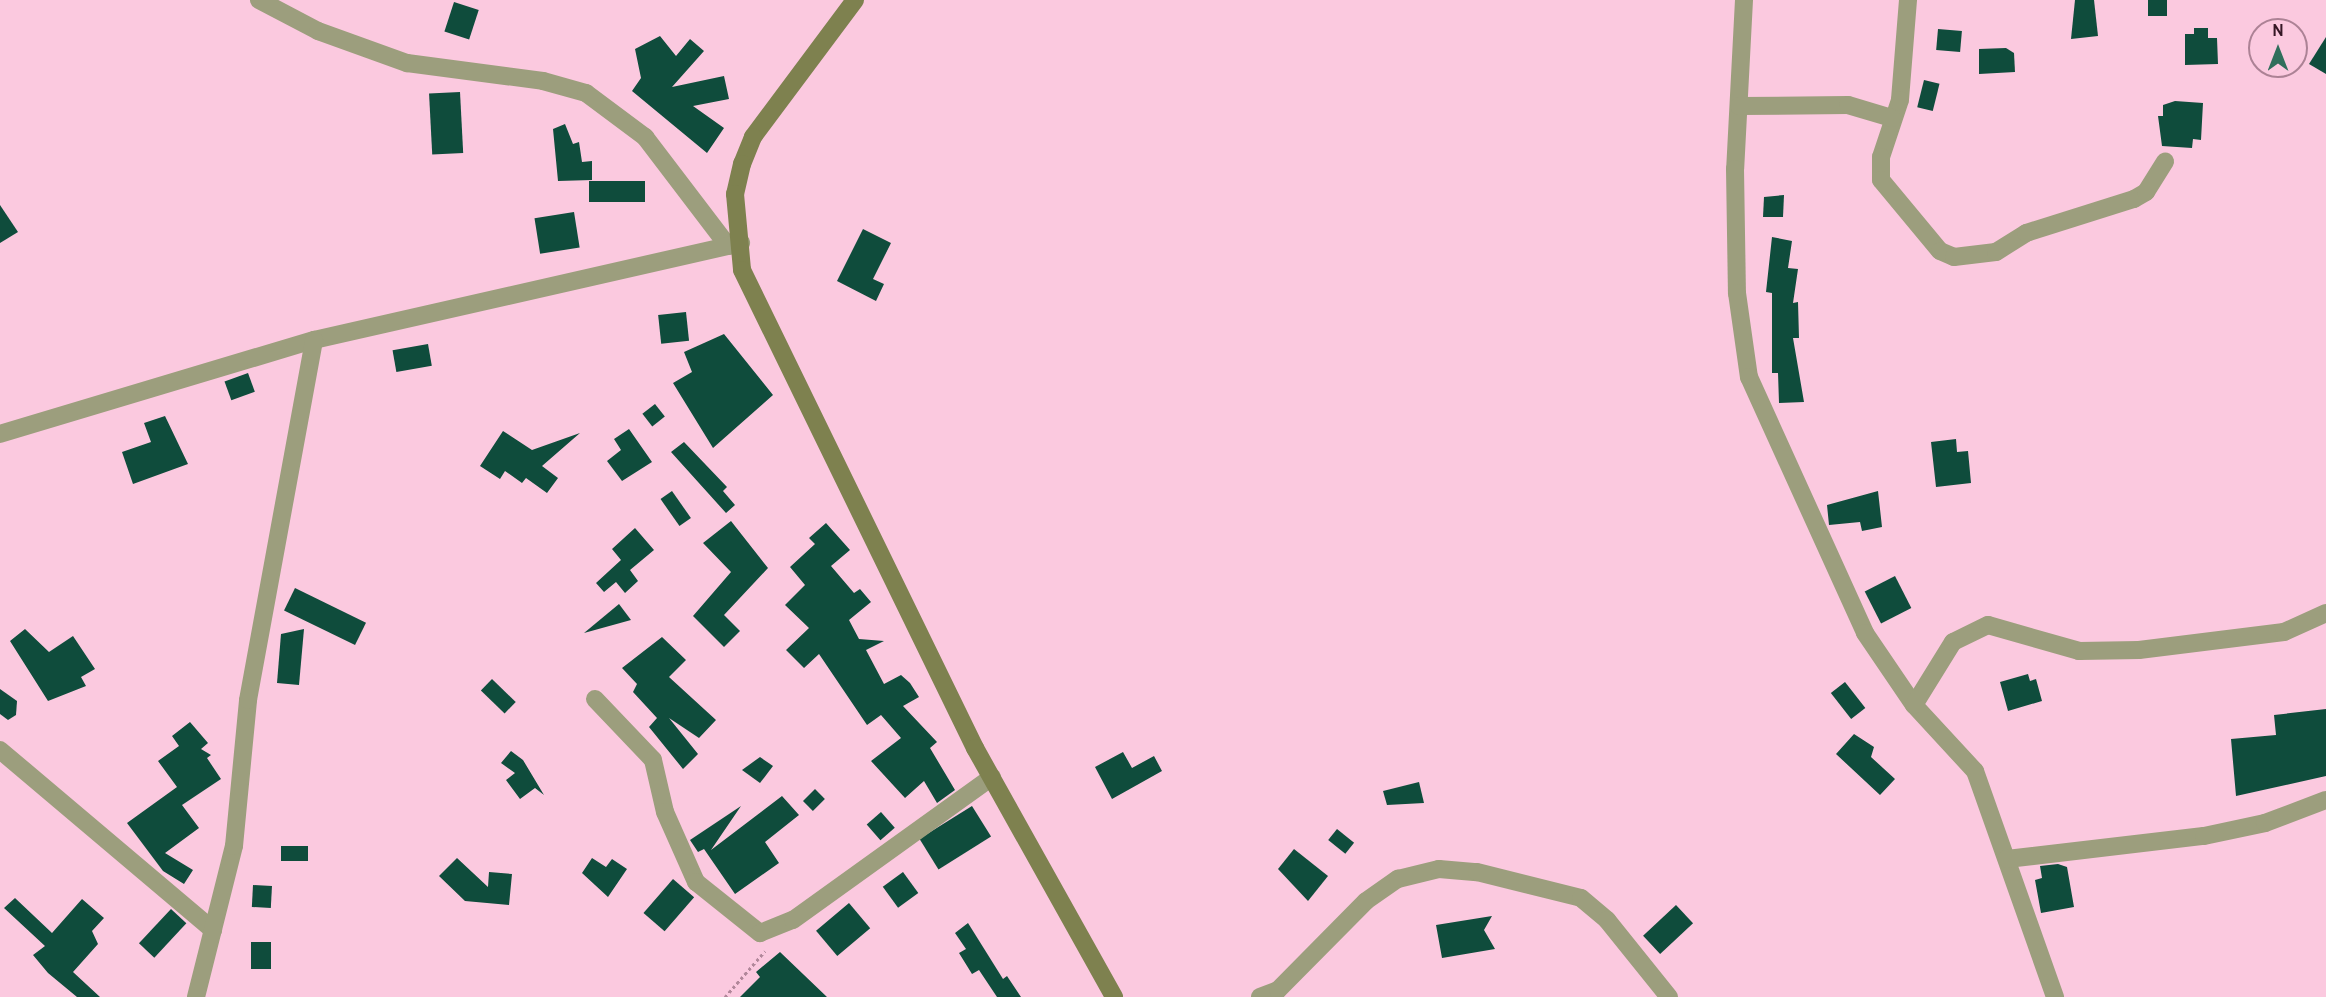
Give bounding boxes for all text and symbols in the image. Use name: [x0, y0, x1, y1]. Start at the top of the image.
north arrow: [2248, 18, 2308, 78]
text: N: [2272, 22, 2284, 42]

